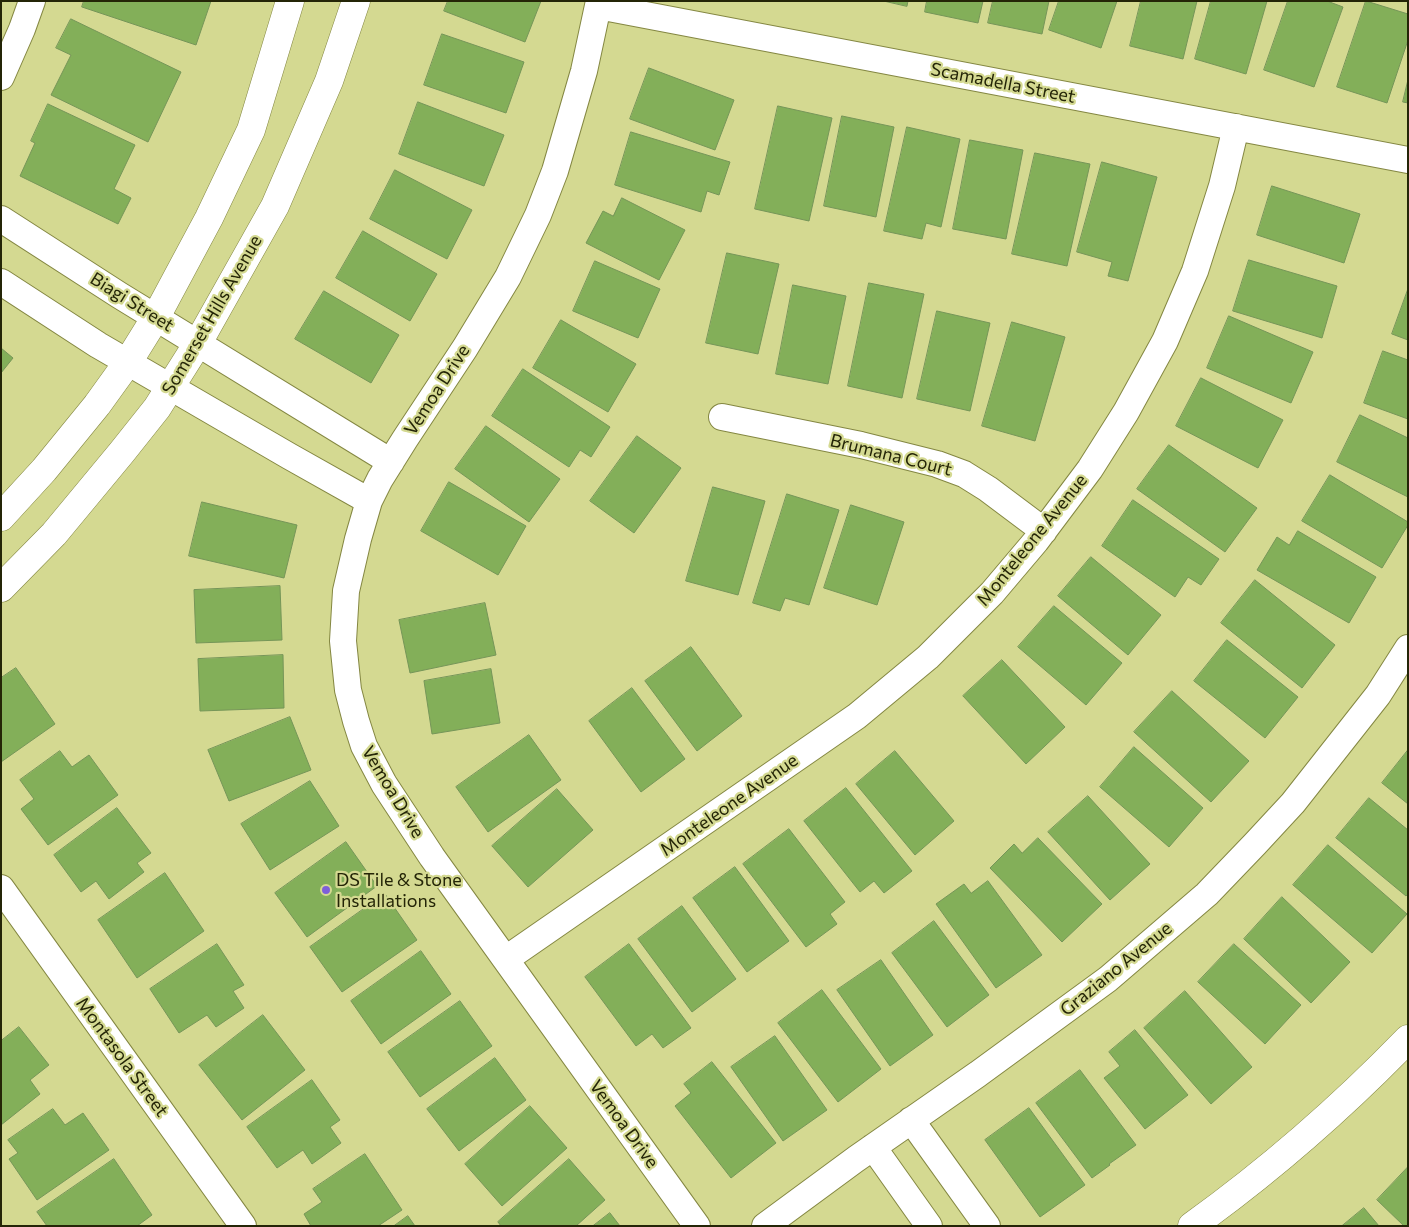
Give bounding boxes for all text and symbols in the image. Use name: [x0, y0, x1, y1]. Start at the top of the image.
street label: Scamadella Street: [929, 58, 1077, 108]
street label: Somerset Hills Avenue: [157, 231, 267, 399]
street label: Biagi Street: [86, 268, 178, 336]
street label: Vemoa Drive: [400, 341, 474, 439]
street label: Brumana Court: [828, 429, 954, 481]
street label: Monteleone Avenue: [972, 470, 1092, 610]
street label: Vemoa Drive: [357, 742, 429, 842]
street label: Monteleone Avenue: [656, 749, 802, 861]
place label: DS Tile & Stone Installations: [336, 869, 462, 912]
marker: DS Tile & Stone Installations: [320, 884, 332, 896]
street label: Graziano Avenue: [1056, 917, 1176, 1021]
street label: Montasola Street: [71, 993, 173, 1121]
street label: Vemoa Drive: [585, 1076, 663, 1172]

